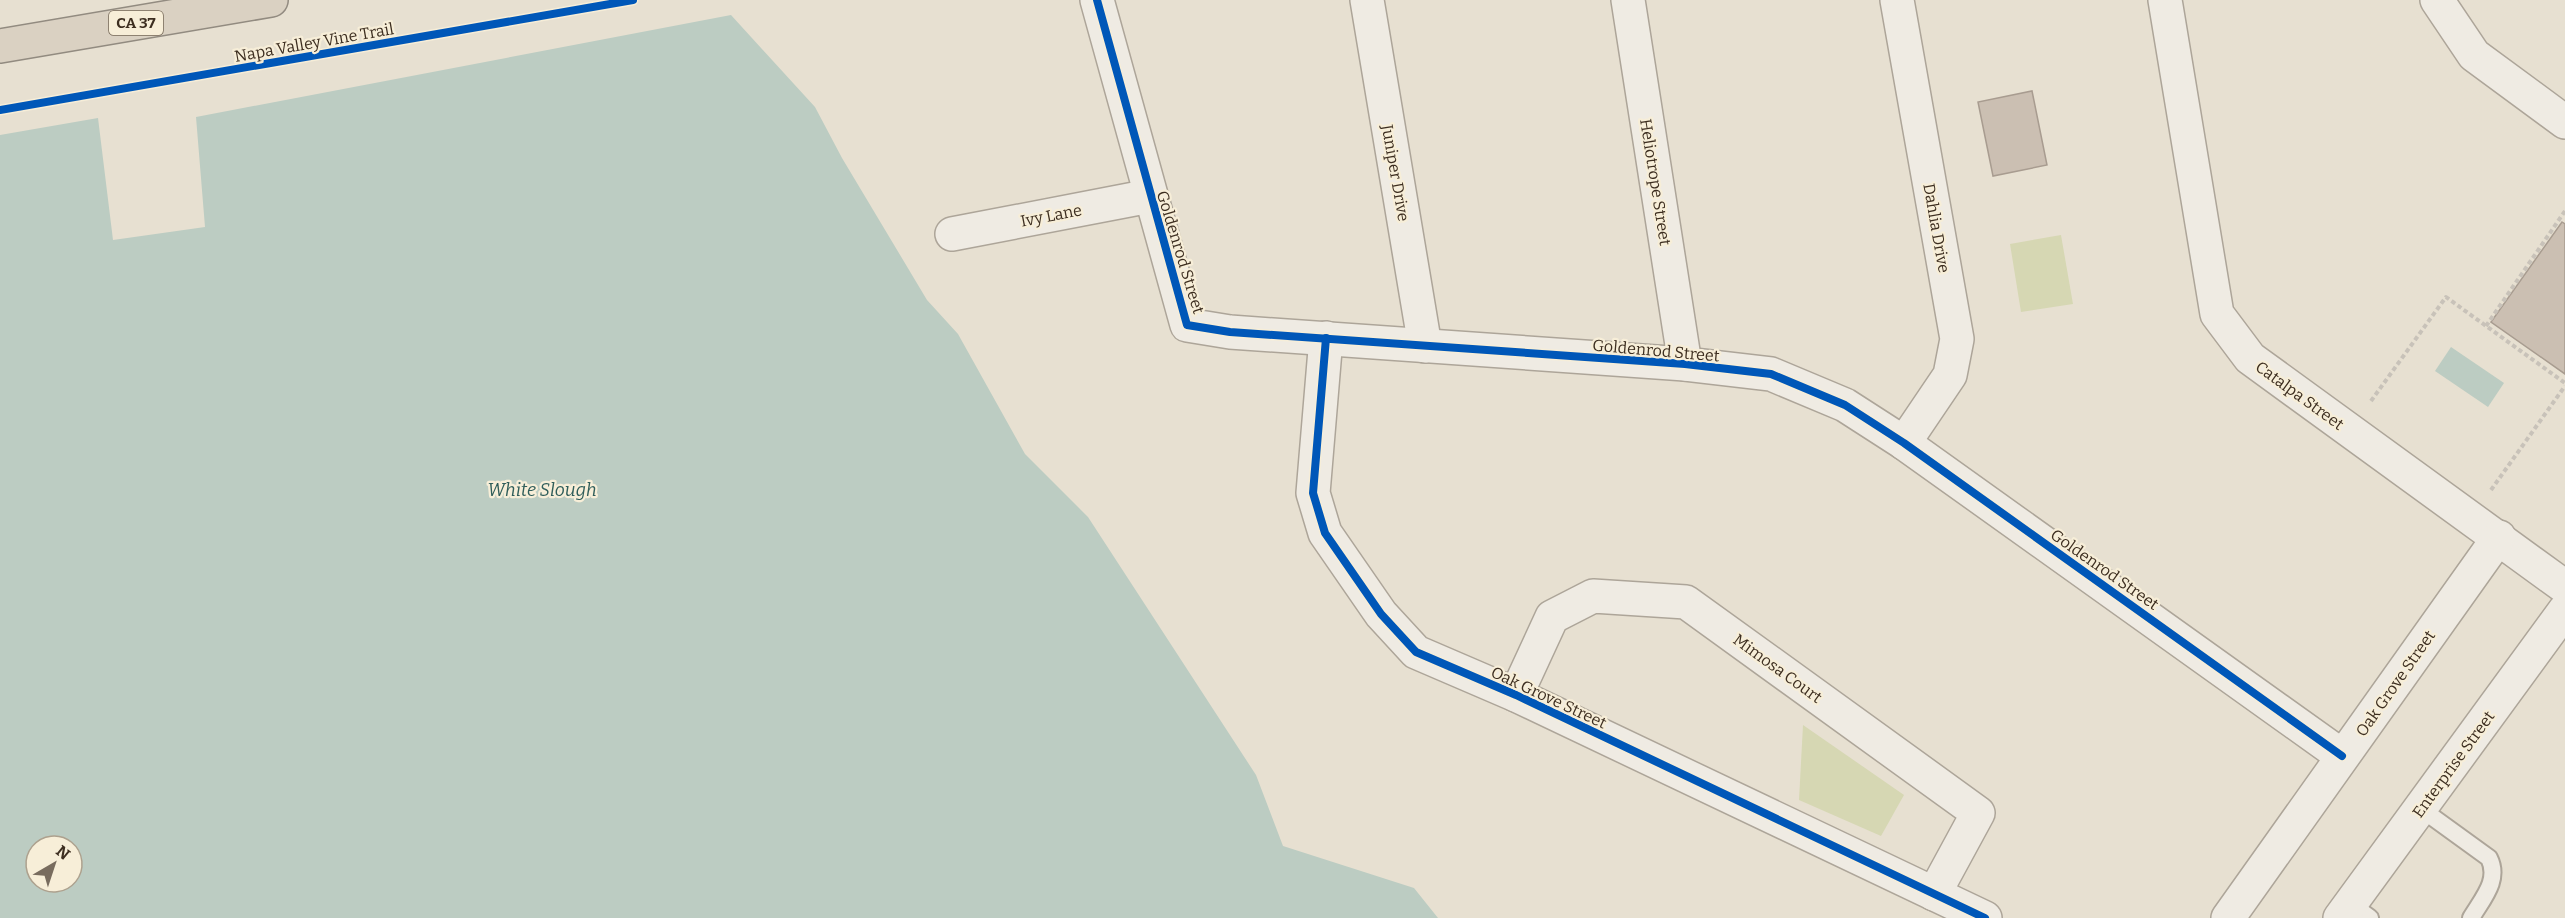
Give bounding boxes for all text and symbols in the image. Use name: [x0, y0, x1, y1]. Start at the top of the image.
road number: CA 37: [109, 11, 163, 35]
street label: Napa Valley Vine Trail: [233, 19, 396, 66]
street label: Heliotrope Street: [1636, 117, 1675, 247]
street label: Juniper Drive: [1377, 122, 1413, 223]
street label: Dahlia Drive: [1919, 182, 1954, 274]
street label: Goldenrod Street: [1153, 188, 1208, 316]
street label: Ivy Lane: [1019, 200, 1083, 231]
street label: Goldenrod Street: [1592, 335, 1721, 366]
street label: Catalpa Street: [2252, 357, 2348, 434]
water label: White Slough: [487, 479, 597, 501]
street label: Goldenrod Street: [2047, 525, 2163, 614]
street label: Oak Grove Street: [2352, 626, 2439, 740]
street label: Mimosa Court: [1730, 630, 1826, 707]
street label: Oak Grove Street: [1488, 662, 1610, 733]
street label: Enterprise Street: [2408, 707, 2499, 821]
north arrow: [24, 834, 84, 894]
text: N: [52, 841, 74, 864]

